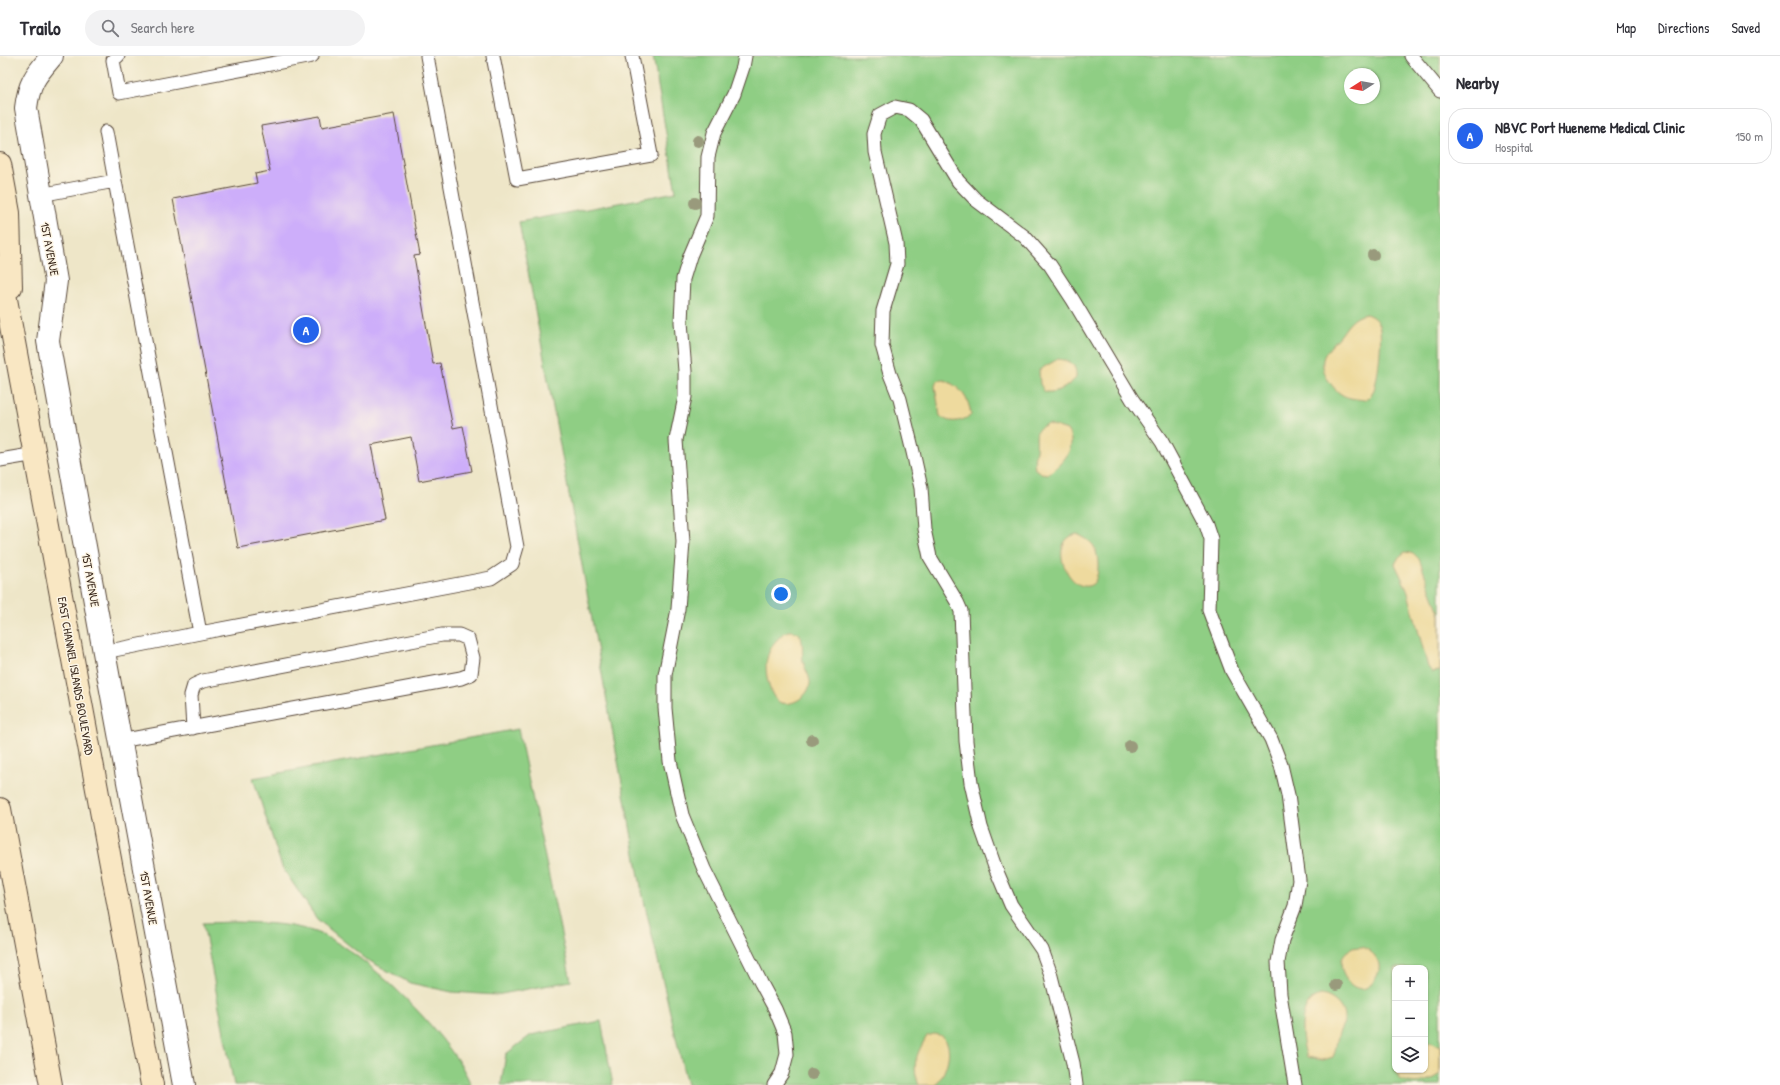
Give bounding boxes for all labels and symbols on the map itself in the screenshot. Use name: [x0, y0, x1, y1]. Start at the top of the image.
north arrow: [1344, 68, 1380, 104]
street label: 1ST AVENUE: [36, 221, 64, 278]
pin: A: [293, 315, 319, 345]
street label: 1ST AVENUE: [78, 552, 104, 609]
your location: [771, 584, 791, 604]
street label: EAST CHANNEL ISLANDS BOULEVARD: [54, 596, 98, 757]
street label: 1ST AVENUE: [136, 870, 162, 927]

